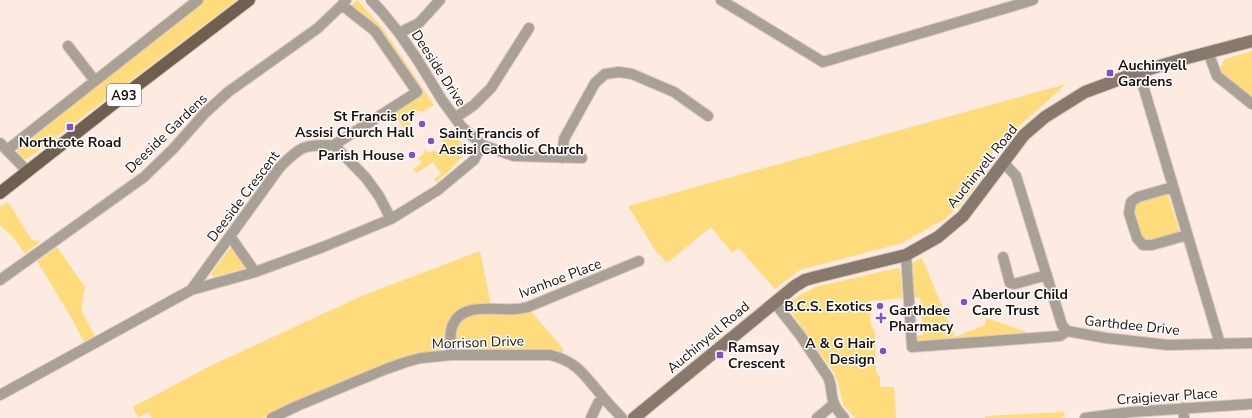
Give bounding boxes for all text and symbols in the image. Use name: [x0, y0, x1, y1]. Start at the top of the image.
street label: Deeside Drive: [407, 26, 470, 110]
place label: Auchinyell Gardens: [1118, 56, 1187, 91]
marker: Auchinyell Gardens: [1105, 68, 1115, 78]
road number: A93: [107, 84, 141, 106]
street label: Deeside Gardens: [121, 89, 212, 177]
place label: St Francis of Assisi Church Hall: [295, 107, 415, 142]
marker: St Francis of Assisi Church Hall: [417, 119, 427, 129]
street label: Auchinyell Road: [943, 120, 1022, 212]
marker: Northcote Road: [65, 122, 75, 132]
place label: Saint Francis of Assisi Catholic Church: [439, 124, 584, 159]
place label: Northcote Road: [19, 133, 121, 152]
marker: Saint Francis of Assisi Catholic Church: [426, 136, 436, 146]
place label: Parish House: [318, 146, 404, 165]
street label: Deeside Crescent: [203, 147, 284, 246]
marker: Parish House: [407, 150, 417, 160]
street label: Ivanhoe Place: [516, 254, 604, 303]
place label: Aberlour Child Care Trust: [972, 285, 1068, 320]
street label: Auchinyell Road: [663, 297, 754, 378]
place label: B.C.S. Exotics: [784, 297, 872, 316]
marker: Aberlour Child Care Trust: [959, 297, 969, 307]
marker: B.C.S. Exotics: [875, 301, 885, 311]
place label: Garthdee Pharmacy: [889, 301, 954, 336]
street label: Garthdee Drive: [1083, 311, 1181, 340]
marker: Garthdee Pharmacy: [876, 313, 886, 323]
street label: Morrison Drive: [432, 331, 524, 354]
place label: A & G Hair Design: [805, 334, 876, 369]
place label: Ramsay Crescent: [728, 338, 786, 373]
marker: A & G Hair Design: [878, 346, 888, 356]
marker: Ramsay Crescent: [715, 350, 725, 360]
street label: Craigievar Place: [1116, 383, 1218, 410]

